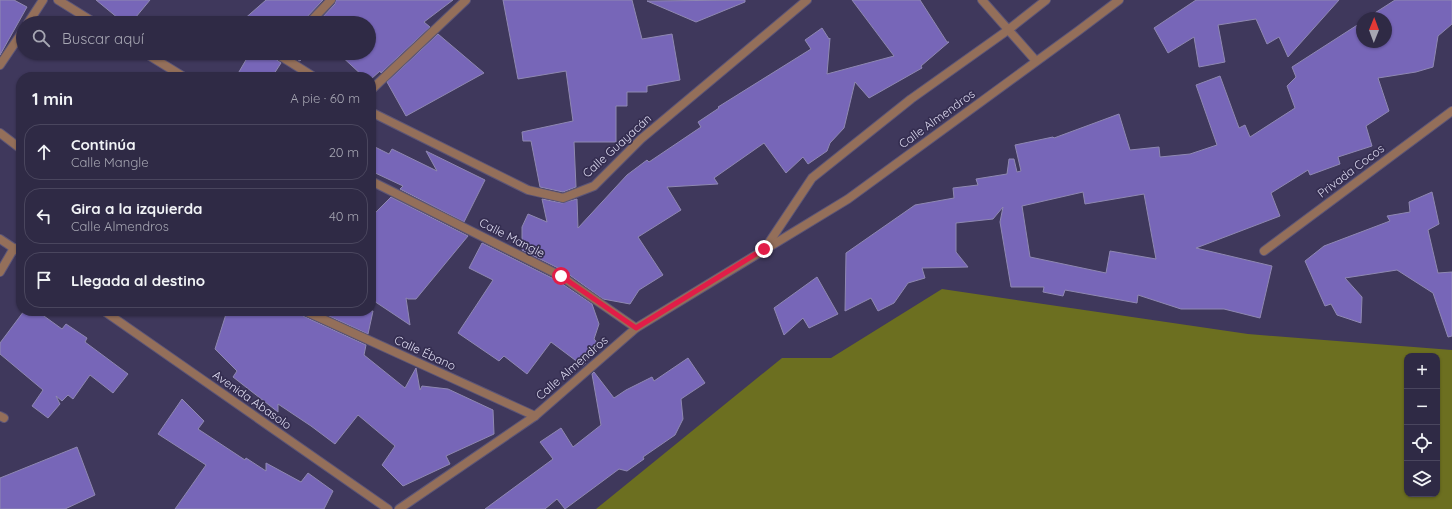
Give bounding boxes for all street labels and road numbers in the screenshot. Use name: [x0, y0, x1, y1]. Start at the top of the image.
street label: Calle Almendros: [896, 86, 978, 151]
street label: Calle Guayacán: [579, 111, 654, 180]
street label: Privada Cocos: [1314, 140, 1387, 201]
street label: Calle Mangle: [477, 215, 548, 261]
street label: Calle Ébano: [392, 332, 458, 373]
street label: Calle Almendros: [533, 332, 611, 403]
street label: Avenida Abasolo: [210, 367, 295, 432]

